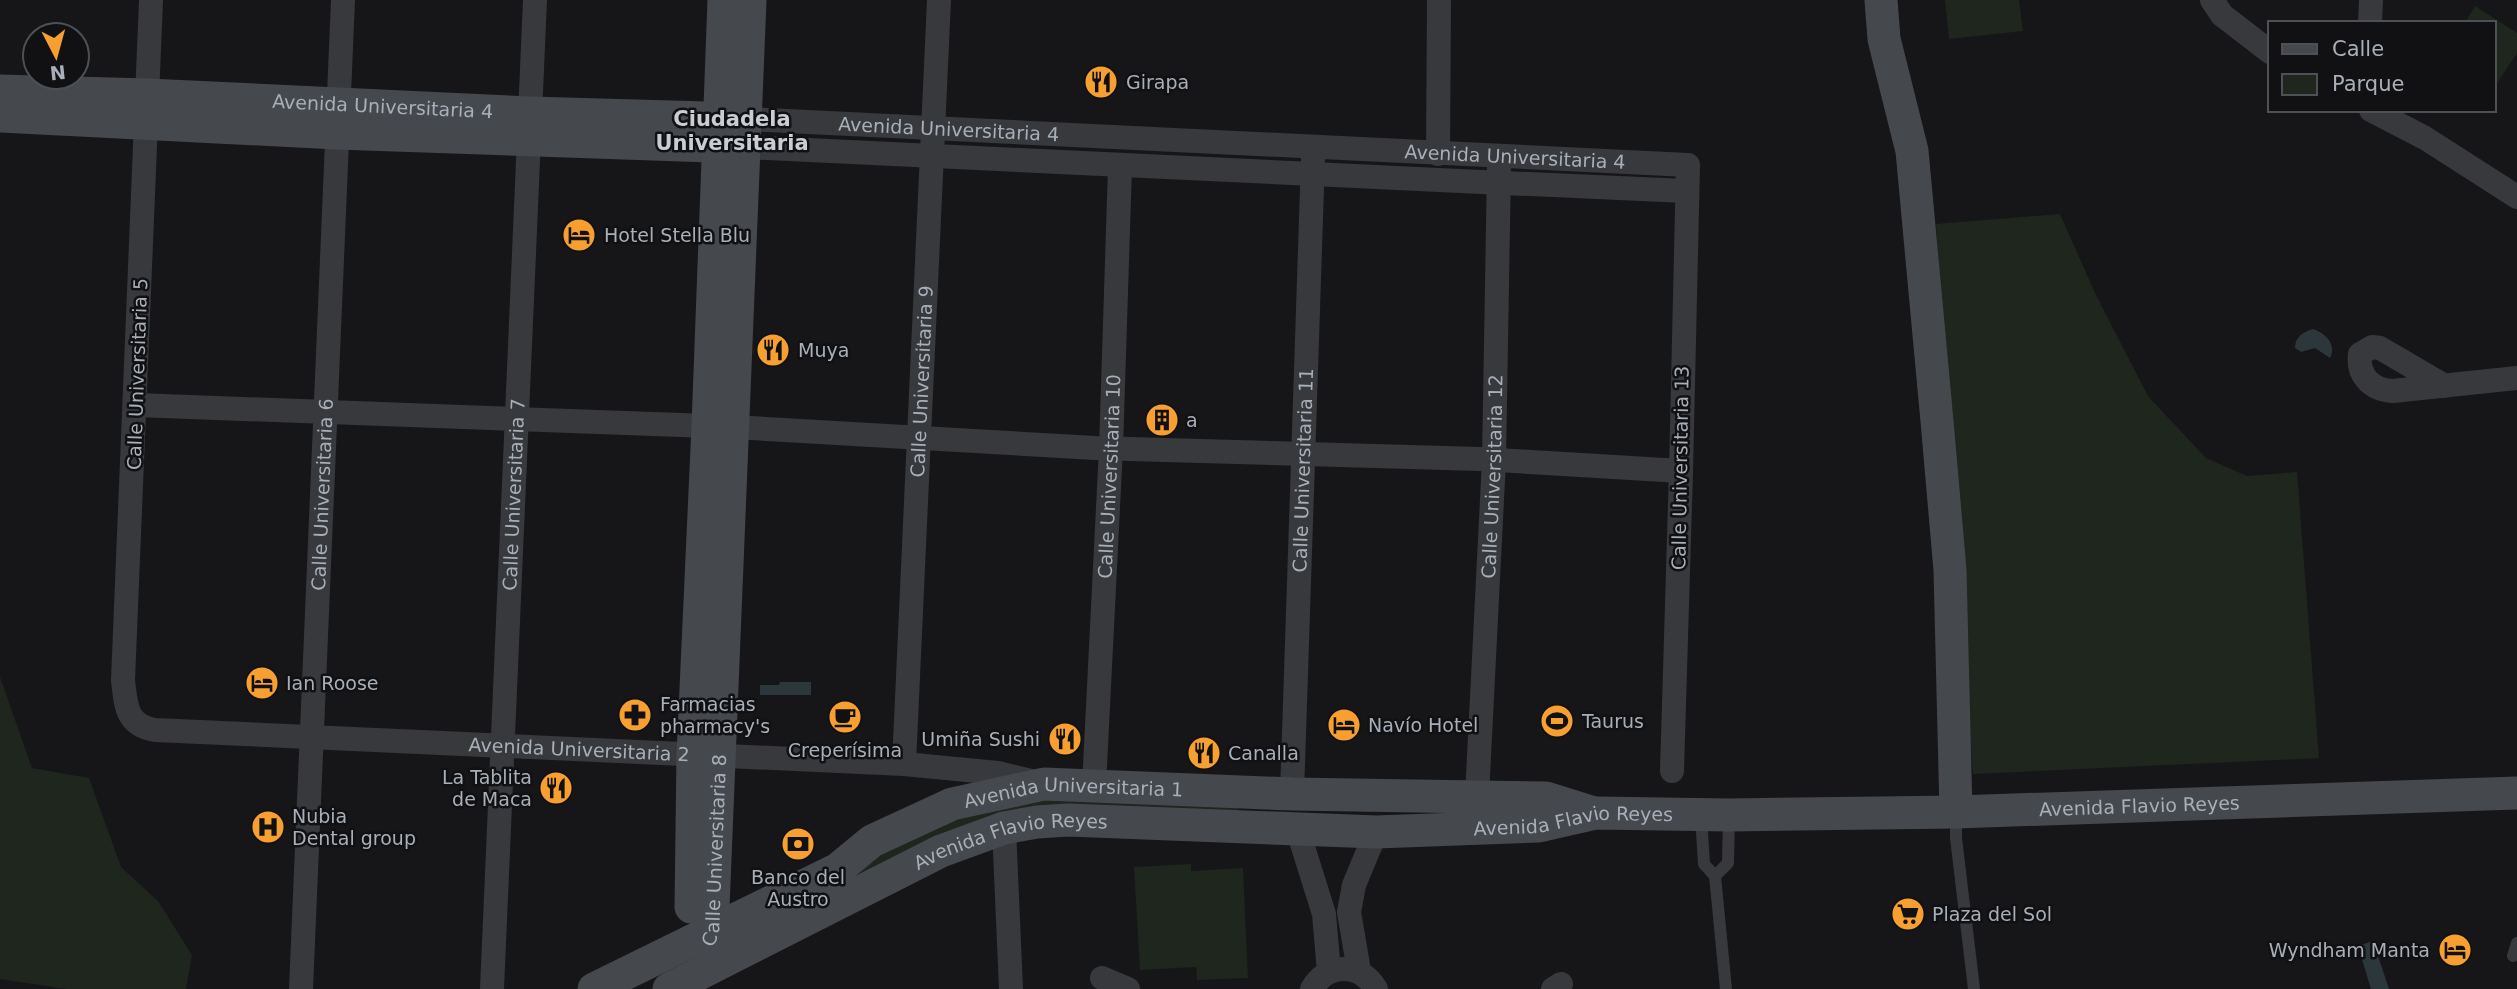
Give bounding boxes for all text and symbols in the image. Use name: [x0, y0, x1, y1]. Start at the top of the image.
north arrow: [21, 21, 91, 91]
legend: [2268, 21, 2496, 112]
text: Calle: [2332, 37, 2384, 61]
text: N: [49, 61, 67, 85]
restaurant icon: Girapa: [1082, 63, 1120, 101]
place label: Girapa: [1126, 71, 1189, 93]
text: Parque: [2332, 72, 2404, 96]
street label: Avenida Universitaria 4: [272, 90, 494, 122]
district label: Ciudadela Universitaria: [655, 107, 809, 155]
street label: Avenida Universitaria 4: [838, 113, 1060, 145]
street label: Avenida Universitaria 4: [1404, 140, 1626, 173]
hotel icon: Hotel Stella Blu: [560, 216, 598, 254]
place label: Hotel Stella Blu: [604, 224, 750, 246]
street label: Calle Universitaria 5: [123, 278, 151, 470]
street label: Calle Universitaria 9: [906, 285, 937, 478]
restaurant icon: Muya: [754, 331, 792, 369]
place label: Muya: [798, 339, 849, 361]
street label: Calle Universitaria 13: [1667, 366, 1693, 570]
street label: Calle Universitaria 11: [1288, 368, 1317, 573]
street label: Calle Universitaria 10: [1093, 374, 1124, 579]
street label: Calle Universitaria 12: [1477, 374, 1506, 579]
street label: Calle Universitaria 6: [307, 398, 337, 591]
street label: Calle Universitaria 7: [498, 398, 529, 591]
building icon: a: [1143, 401, 1181, 439]
place label: a: [1186, 409, 1198, 431]
hotel icon: Ian Roose: [243, 664, 281, 702]
place label: Ian Roose: [286, 672, 379, 694]
place label: Farmacias pharmacy's: [660, 693, 770, 737]
pharmacy icon: Farmacias pharmacy's: [616, 696, 654, 734]
cafe icon: Creperísima: [826, 698, 864, 736]
sports icon: Taurus: [1538, 702, 1576, 740]
hotel icon: Navío Hotel: [1325, 706, 1363, 744]
place label: Taurus: [1581, 710, 1644, 732]
place label: Navío Hotel: [1368, 714, 1478, 736]
restaurant icon: Umiña Sushi: [1046, 720, 1084, 758]
place label: Umiña Sushi: [921, 728, 1040, 750]
street label: Avenida Universitaria 2: [468, 733, 690, 765]
restaurant icon: Canalla: [1185, 734, 1223, 772]
place label: Creperísima: [788, 739, 902, 761]
place label: Canalla: [1228, 742, 1299, 764]
street label: Calle Universitaria 8: [696, 754, 730, 949]
place label: La Tablita de Maca: [442, 766, 532, 810]
restaurant icon: La Tablita de Maca: [537, 769, 575, 807]
street label: Avenida Universitaria 1: [962, 773, 1184, 812]
street label: Avenida Flavio Reyes: [2039, 791, 2240, 820]
street label: Avenida Flavio Reyes: [1473, 802, 1673, 839]
place label: Nubia Dental group: [292, 805, 416, 849]
hospital icon: Nubia Dental group: [249, 808, 287, 846]
street label: Avenida Flavio Reyes: [910, 809, 1108, 874]
bank icon: Banco del Austro: [779, 825, 817, 863]
place label: Banco del Austro: [751, 866, 845, 910]
supermarket icon: Plaza del Sol: [1889, 895, 1927, 933]
place label: Plaza del Sol: [1932, 903, 2052, 925]
hotel icon: Wyndham Manta: [2436, 931, 2474, 969]
place label: Wyndham Manta: [2269, 939, 2430, 961]

